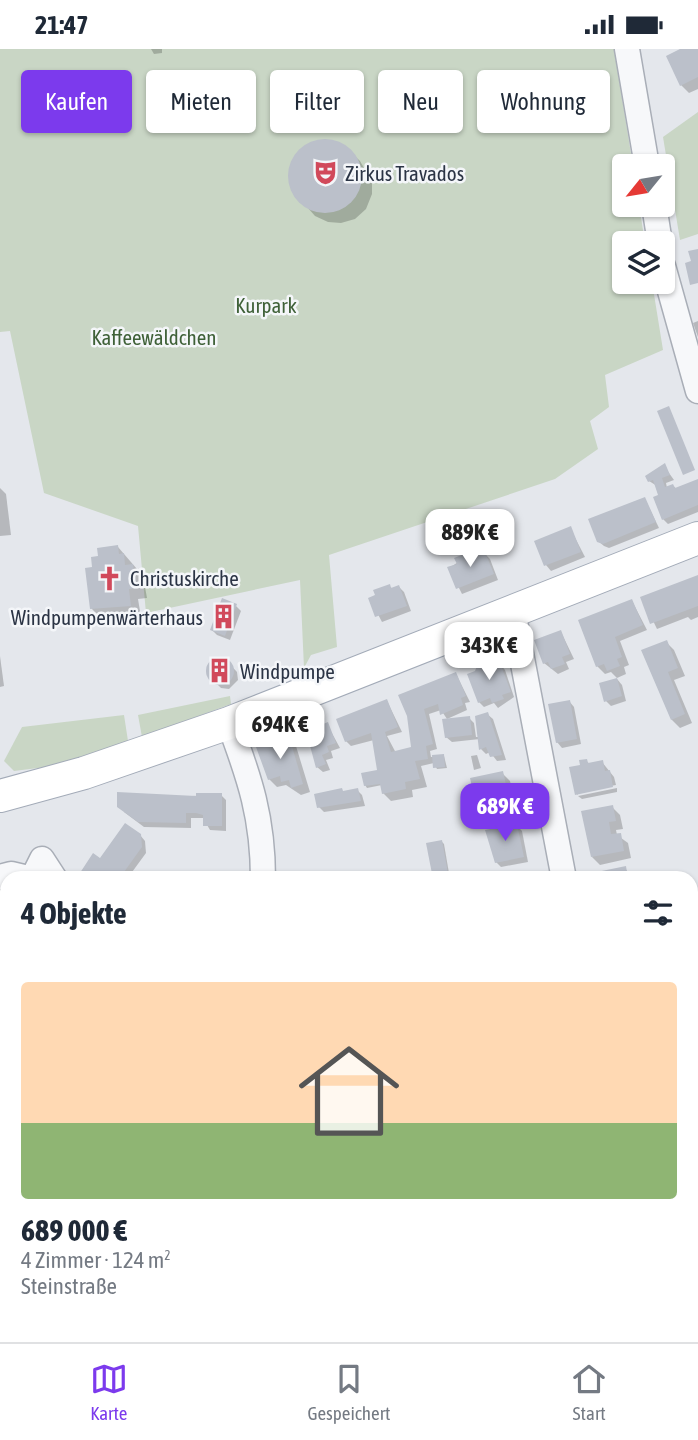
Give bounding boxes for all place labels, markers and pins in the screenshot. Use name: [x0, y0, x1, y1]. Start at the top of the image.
theatre icon: Zirkus Travados: [311, 159, 339, 187]
place label: Zirkus Travados: [345, 161, 464, 185]
pin: 889K €: [413, 510, 527, 569]
church icon: Christuskirche: [96, 564, 124, 592]
place label: Christuskirche: [130, 566, 239, 590]
building icon: Windpumpenwärterhaus: [209, 603, 237, 631]
place label: Windpumpenwärterhaus: [11, 605, 203, 629]
pin: 343K €: [432, 623, 546, 682]
building icon: Windpumpe: [206, 657, 234, 685]
place label: Windpumpe: [240, 659, 335, 683]
pin: 694K €: [223, 701, 337, 761]
pin: 689K €: [448, 783, 562, 843]

